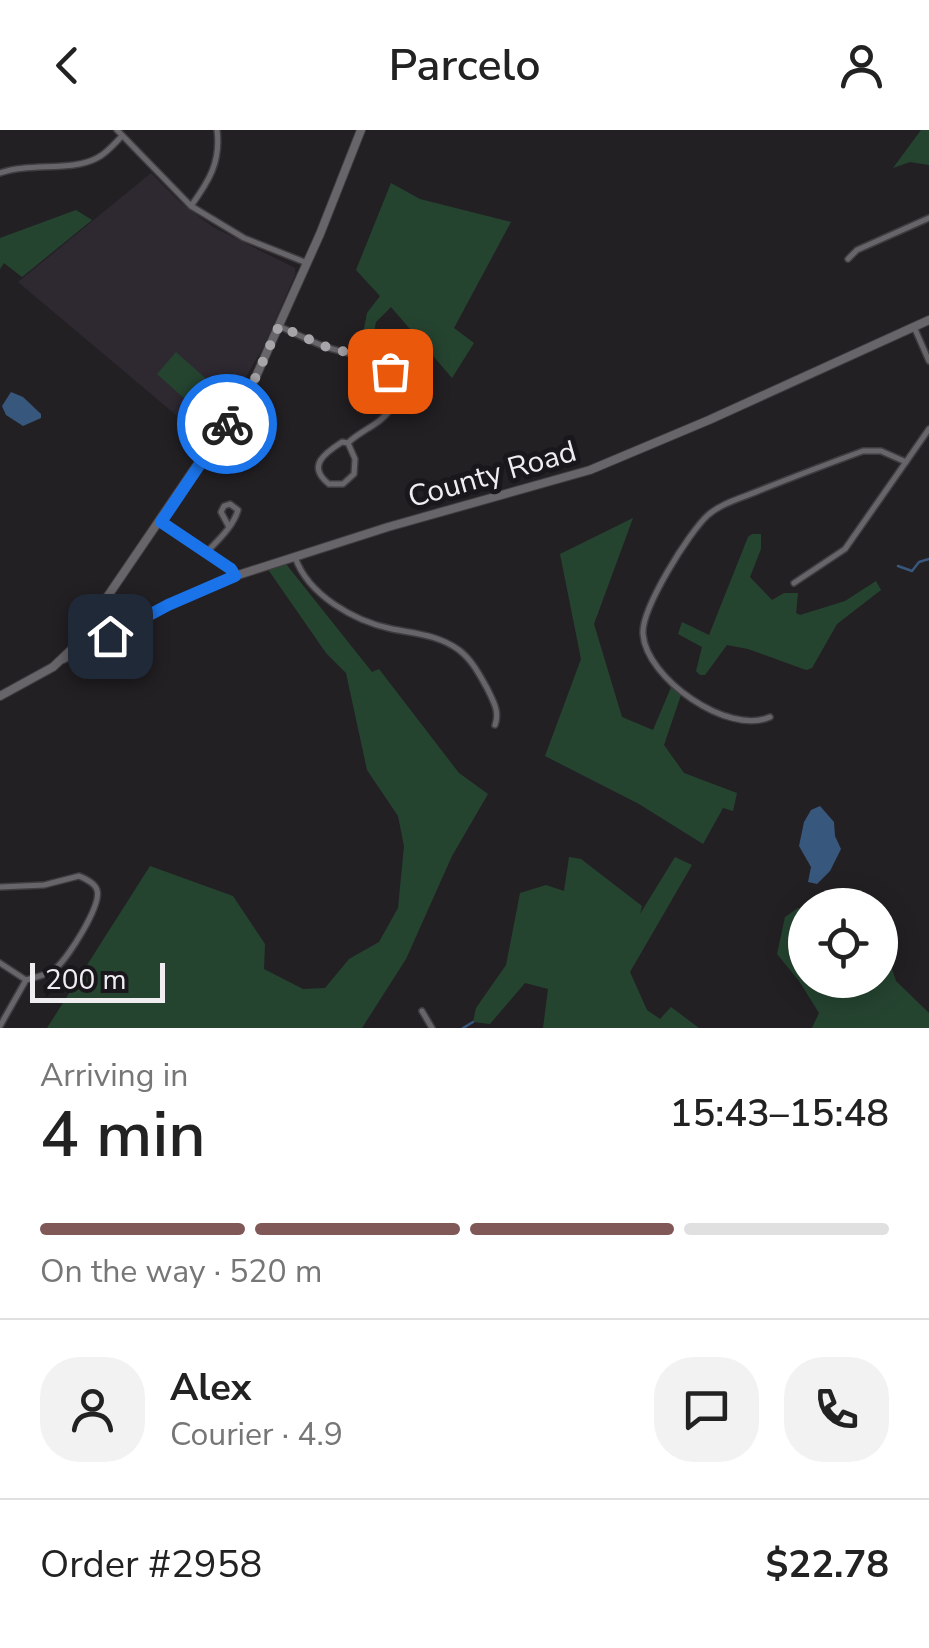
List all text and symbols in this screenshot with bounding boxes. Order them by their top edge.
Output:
text: Parcelo [388,35,541,96]
icon: back [40,38,95,93]
icon: person [834,38,889,93]
pin [348,329,433,414]
icon: bag [363,344,418,399]
courier [177,374,277,474]
icon: bike [200,397,255,452]
street label: County Road [403,431,581,518]
pin [68,594,153,679]
icon: home [83,609,138,664]
map controls [788,888,898,998]
button: locate [788,888,898,998]
scale bar [30,958,165,1003]
text: 200 m [45,961,127,999]
text: Arriving in [40,1054,188,1097]
text: 15:43–15:48 [670,1088,889,1139]
text: 4 min [40,1090,206,1179]
text: On the way · 520 m [40,1250,322,1293]
button: person [40,1357,145,1462]
button: chat [654,1357,759,1462]
button: phone [784,1357,889,1462]
text: Alex [170,1362,251,1413]
text: Courier · 4.9 [170,1413,343,1456]
text: Order #2958 [40,1539,262,1590]
text: $22.78 [766,1539,889,1590]

